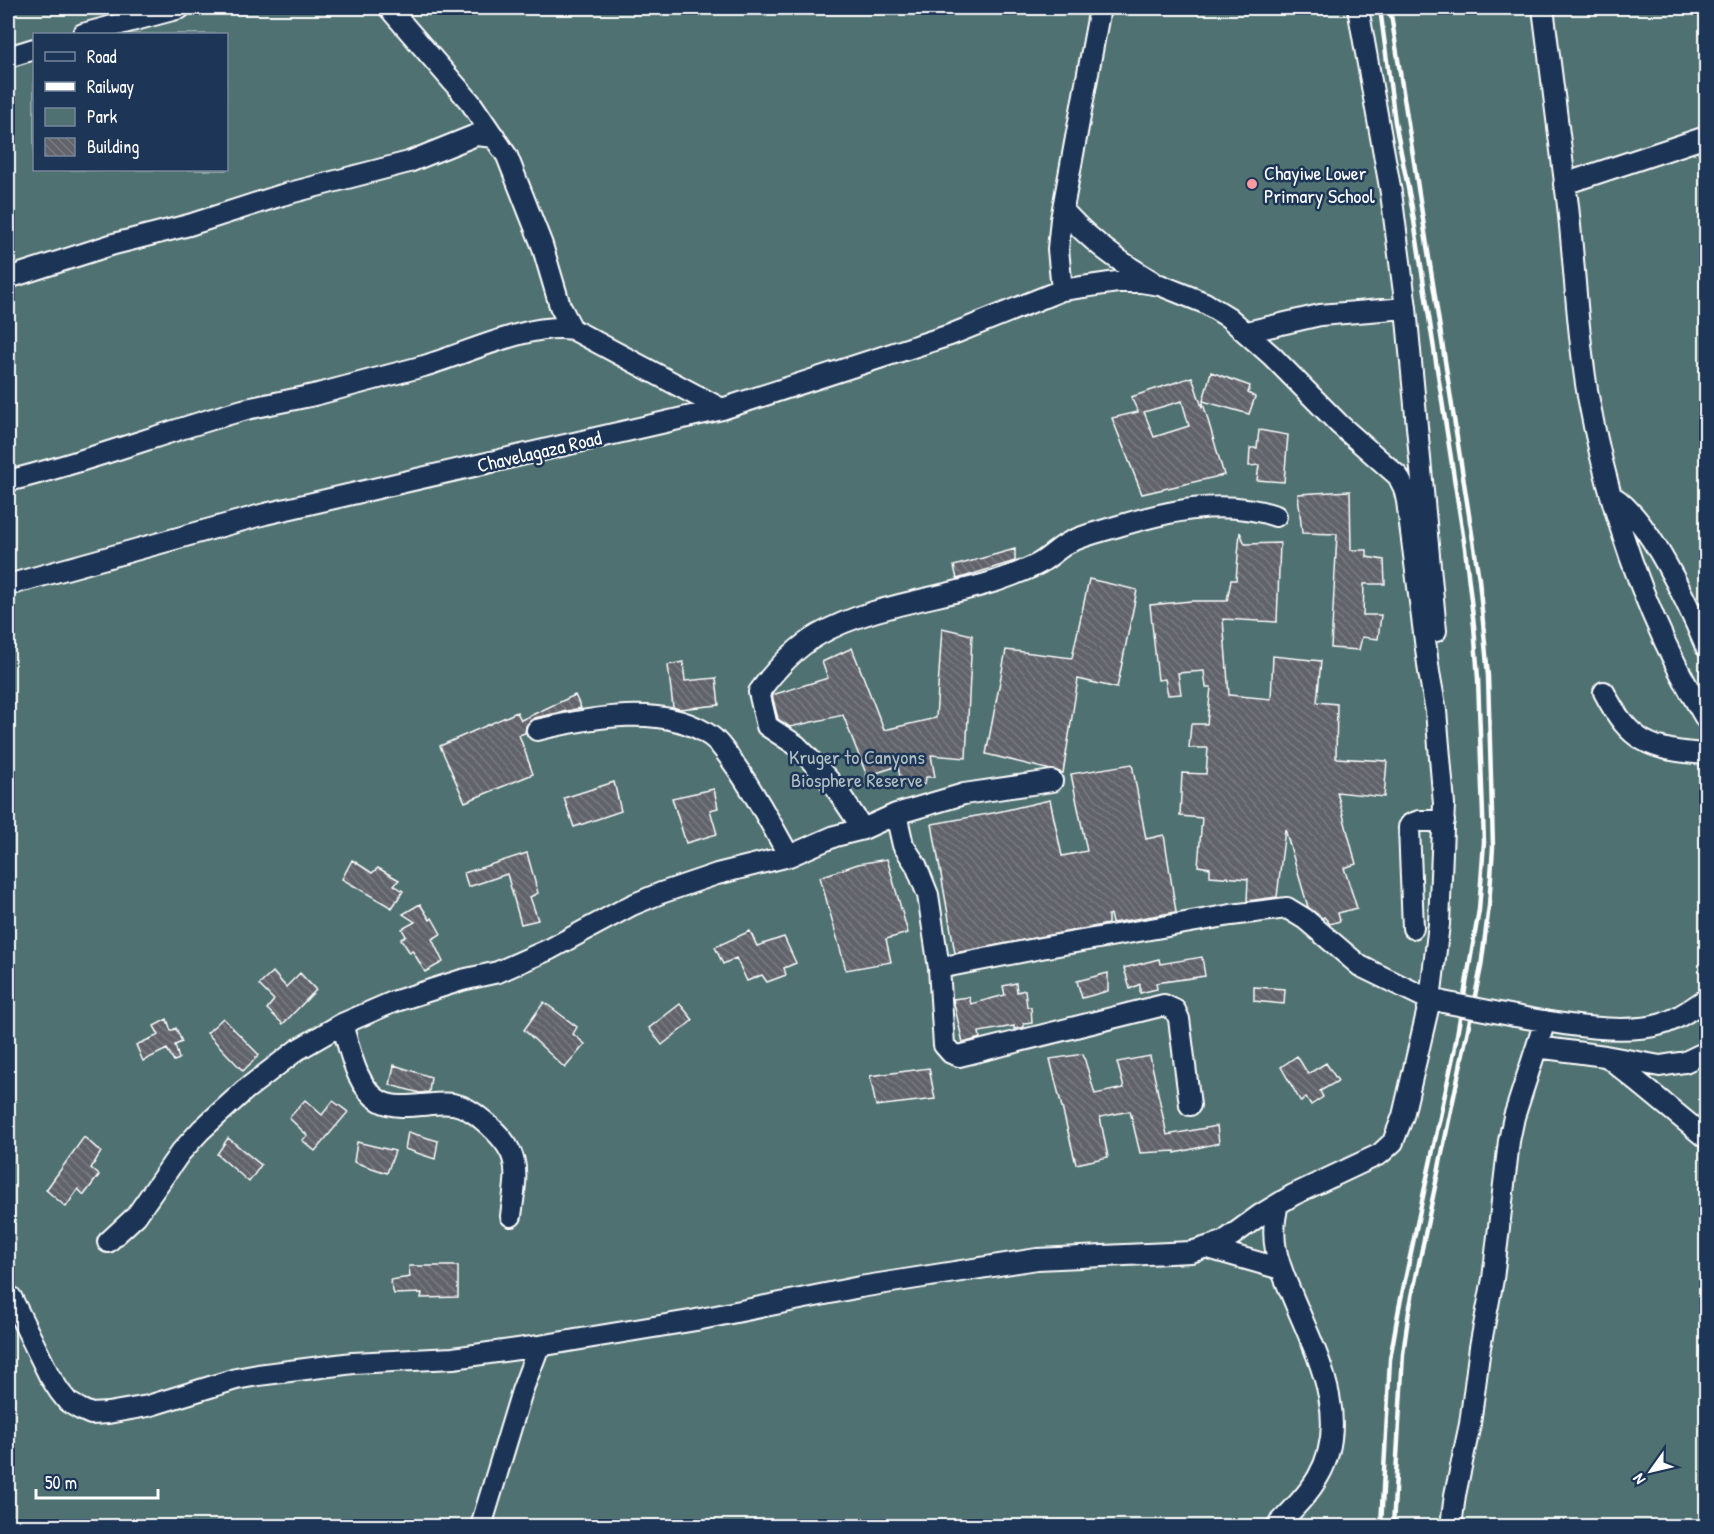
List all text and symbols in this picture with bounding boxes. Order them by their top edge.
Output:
legend [33,33,228,171]
text: Road [87,44,117,69]
text: Railway [87,74,134,99]
text: Park [87,104,118,129]
text: Building [87,134,139,159]
place label: Chayiwe Lower Primary School [1264,159,1375,209]
marker: Chayiwe Lower Primary School [1245,177,1259,191]
street label: Chavelagaza Road [474,424,604,478]
park label: Kruger to Canyons Biosphere Reserve [789,743,925,793]
north arrow [1621,1441,1681,1501]
scale bar [36,1462,158,1500]
text: N [1627,1469,1650,1489]
text: 50 m [45,1470,77,1495]

